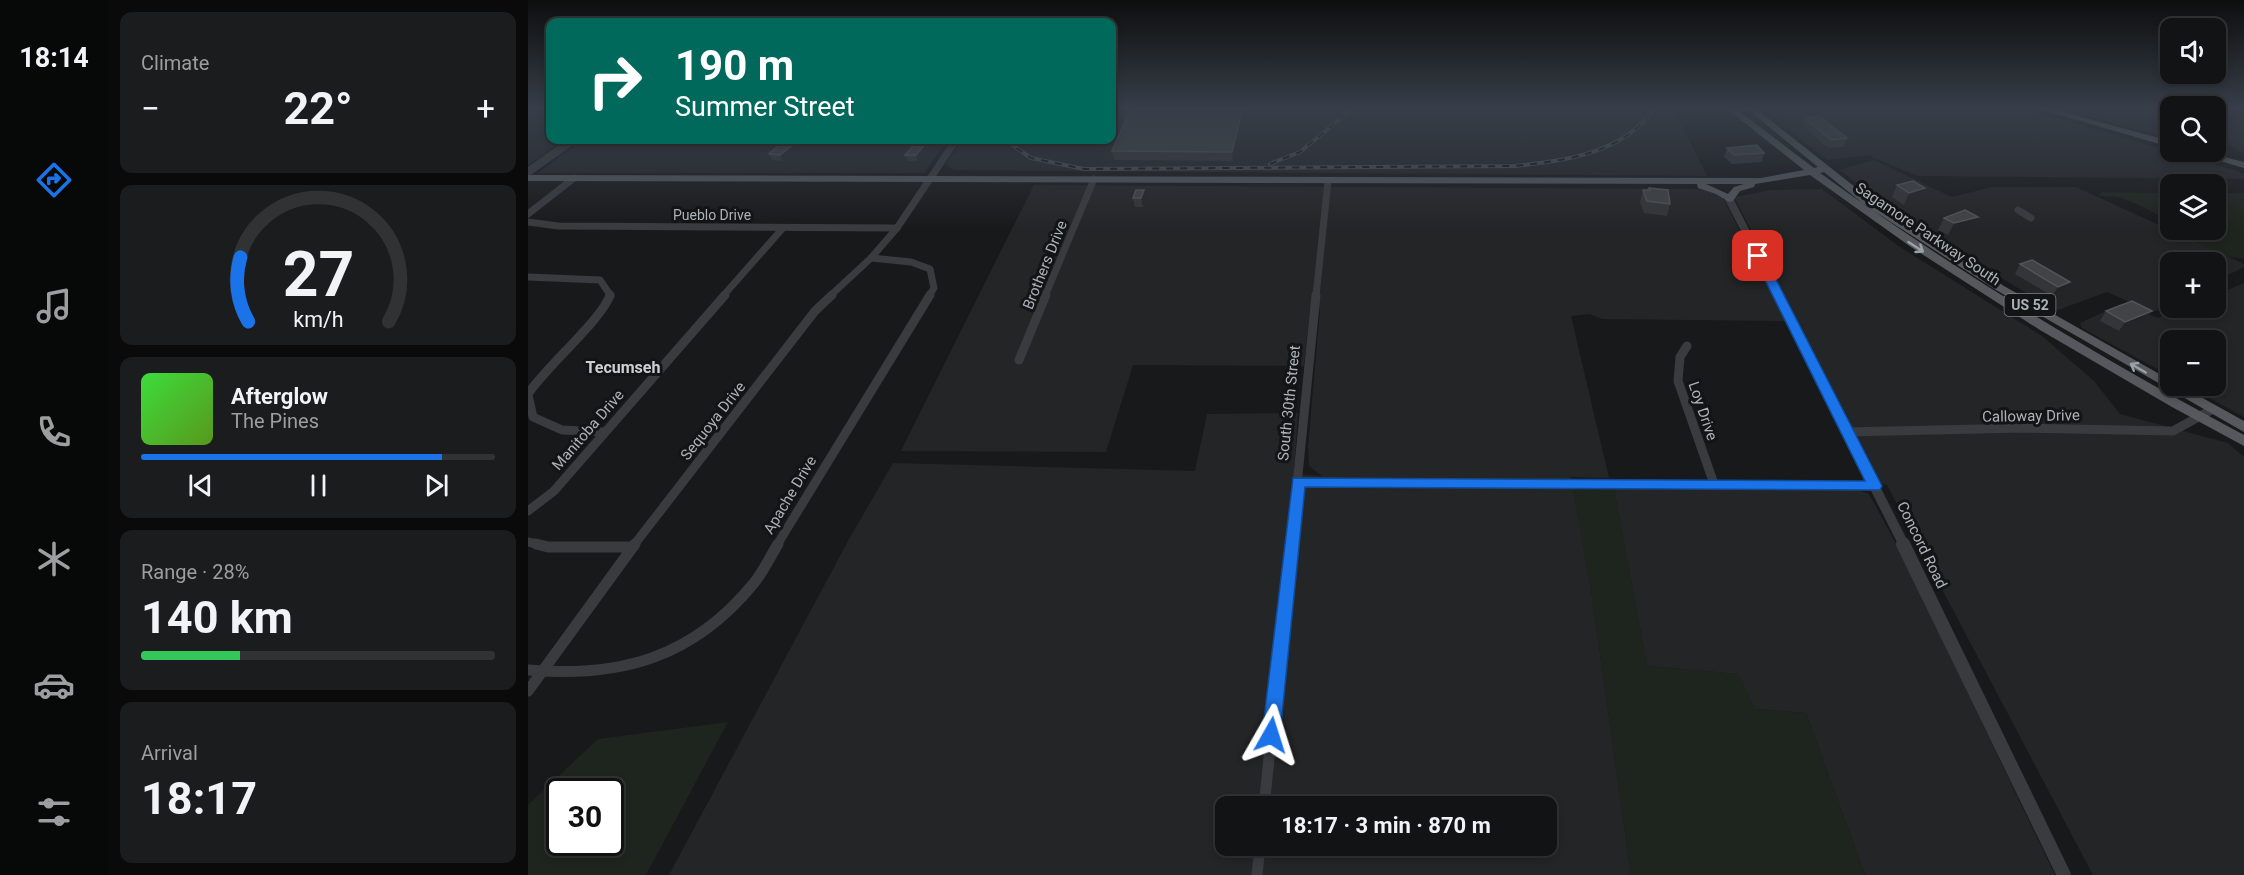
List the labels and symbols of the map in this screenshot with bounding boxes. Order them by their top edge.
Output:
street label: Sagamore Parkway South [1852,179,2004,289]
street label: Pueblo Drive [673,207,751,223]
street label: Brothers Drive [1019,218,1071,312]
pin [1732,230,1783,281]
one-way arrow [1908,241,1924,253]
road number: US 52 [2004,294,2056,316]
street label: South 30th Street [1274,344,1304,462]
district label: Tecumseh [586,358,660,377]
one-way arrow [2130,362,2147,374]
street label: Sequoya Drive [677,378,749,464]
street label: Loy Drive [1685,379,1721,443]
street label: Manitoba Drive [548,386,628,474]
street label: Calloway Drive [1982,406,2080,426]
street label: Apache Drive [760,453,820,537]
street label: Concord Road [1893,499,1951,591]
position arrow [1239,703,1303,767]
speed limit sign: 30 [546,778,624,856]

